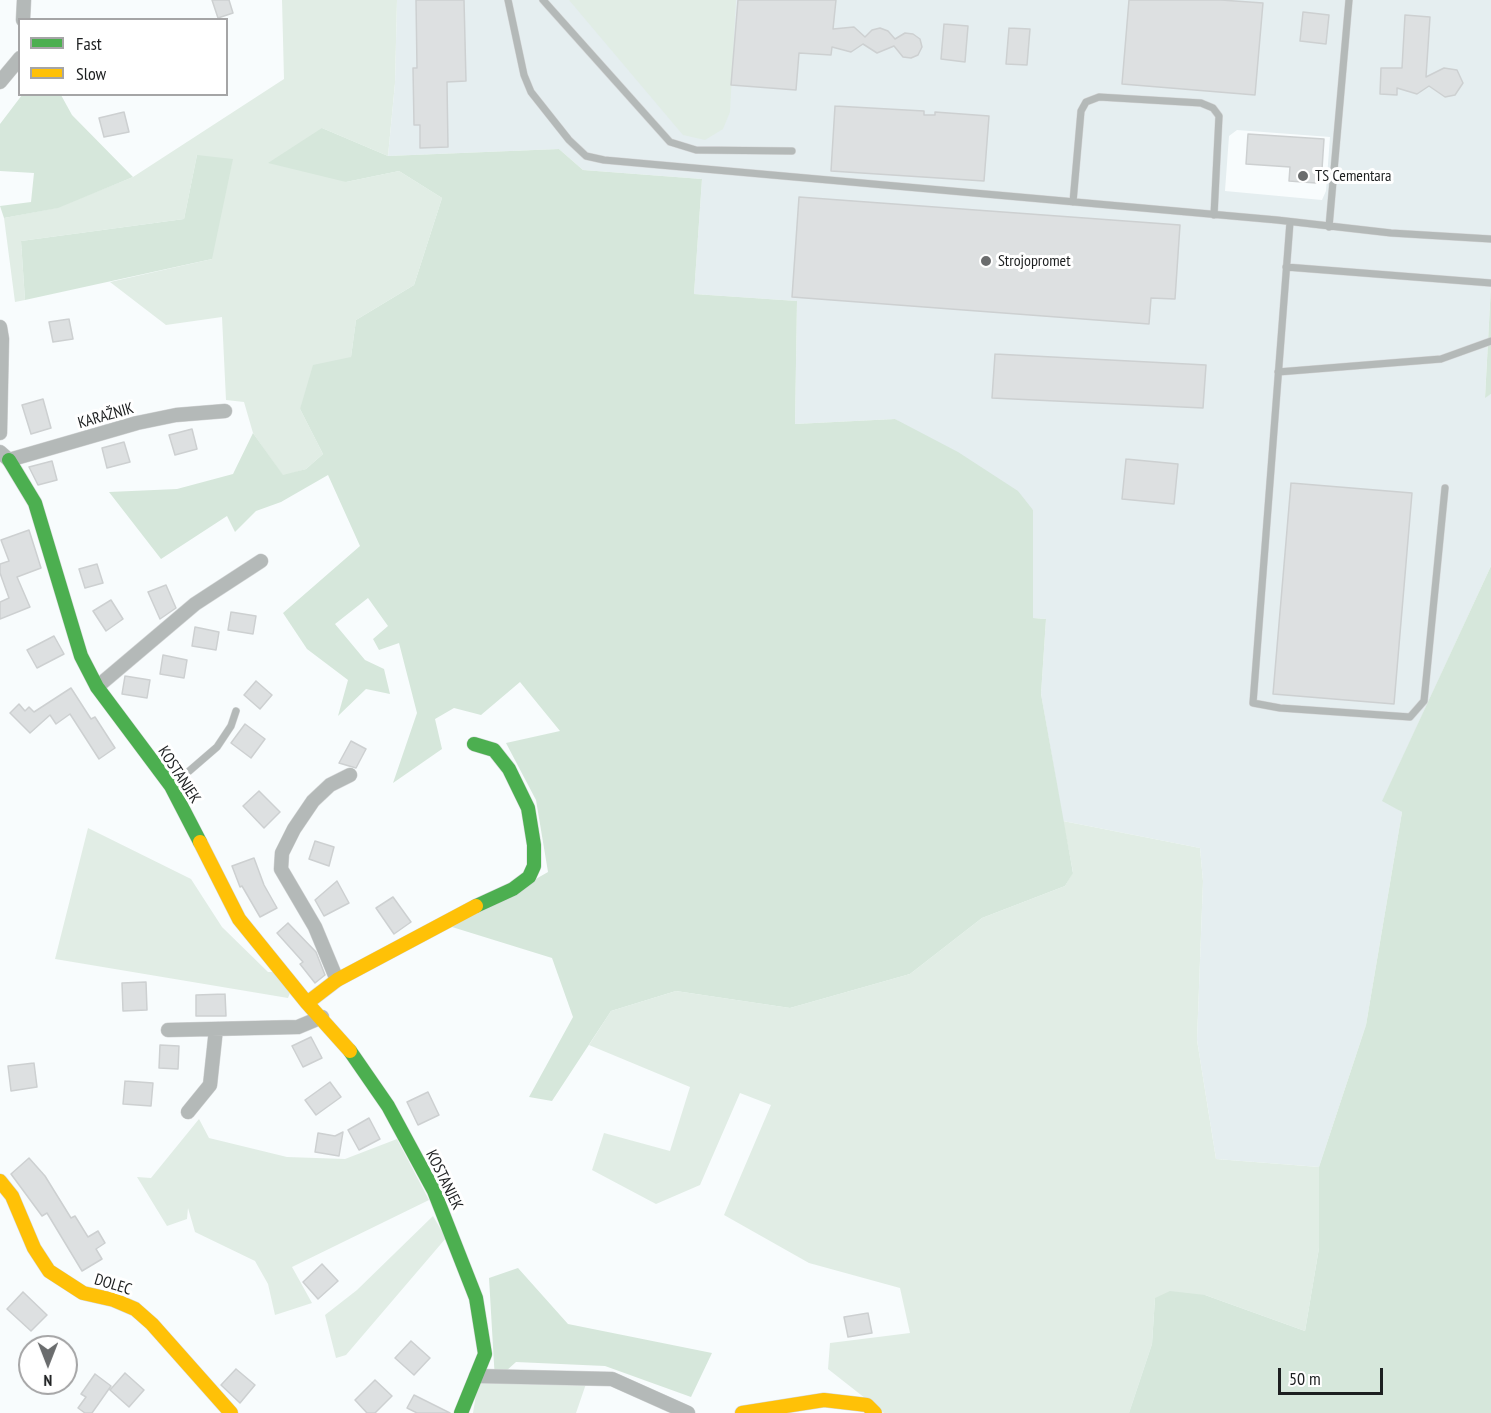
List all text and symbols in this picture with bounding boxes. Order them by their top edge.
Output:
legend [18,18,228,96]
text: Fast [76,32,102,55]
text: Slow [76,62,106,85]
place label: TS Cementara [1315,166,1392,186]
marker: TS Cementara [1296,169,1310,183]
place label: Strojopromet [998,251,1071,271]
marker: Strojopromet [979,254,993,268]
street label: KARAŽNIK [76,399,136,433]
street label: KOSTANJEK [153,743,205,807]
street label: KOSTANJEK [421,1147,467,1213]
street label: DOLEC [92,1270,134,1300]
north arrow [18,1335,78,1395]
scale bar [1281,1356,1386,1394]
text: 50 m [1289,1367,1321,1390]
text: N [44,1371,52,1391]

